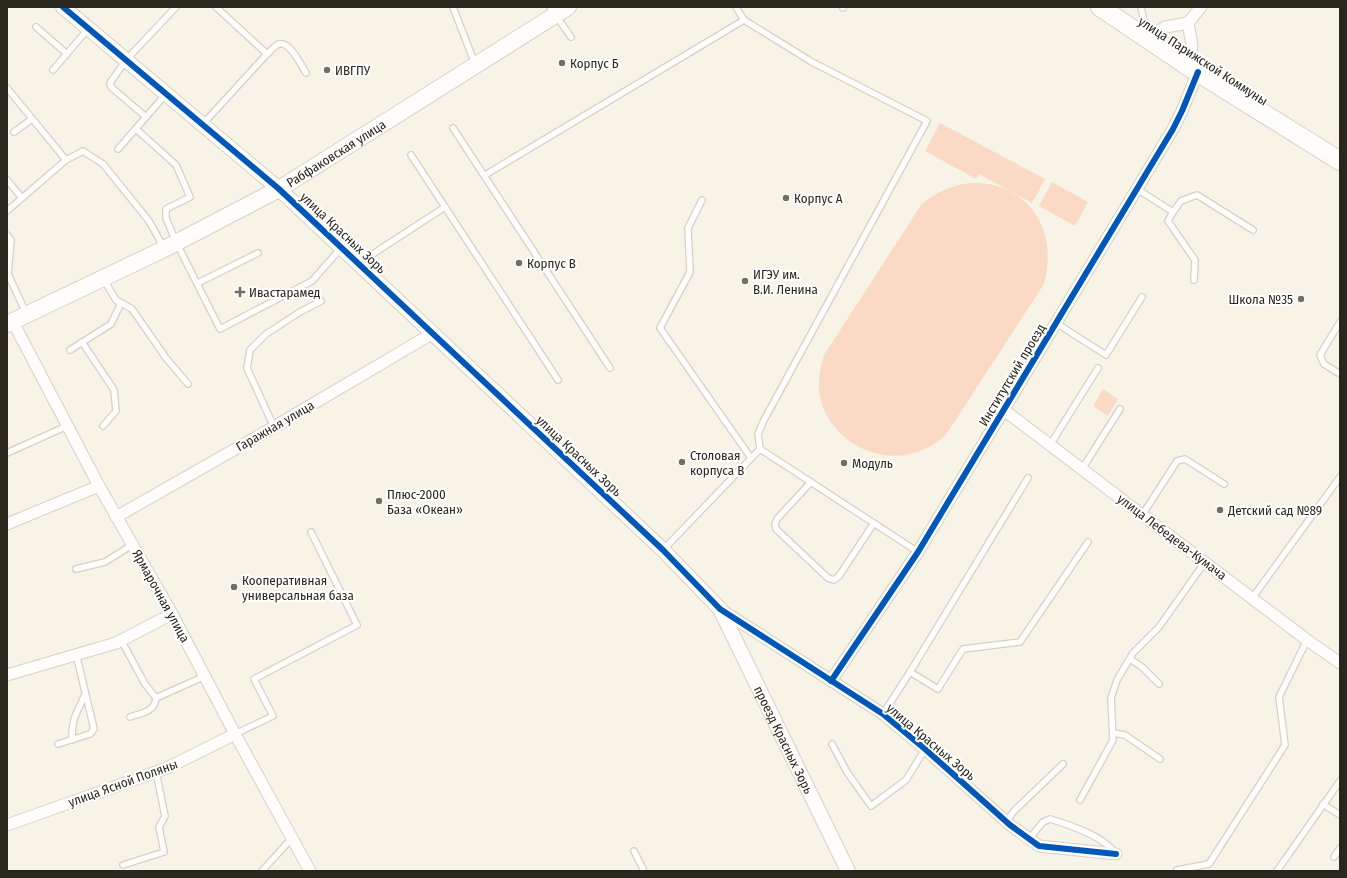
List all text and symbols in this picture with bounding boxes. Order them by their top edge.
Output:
street label: улица Парижской Коммуны [1136,14,1270,108]
place label: Корпус Б [570,56,619,71]
marker: Корпус Б [557,58,567,68]
place label: ИВГПУ [335,63,371,78]
marker: ИВГПУ [322,65,332,75]
street label: Рабфаковская улица [284,116,388,190]
street label: улица Красных Зорь [297,189,389,277]
place label: Корпус А [794,191,843,206]
marker: Корпус А [781,193,791,203]
place label: Корпус В [527,256,576,271]
marker: Корпус В [514,258,524,268]
place label: ИГЭУ им. В.И. Ленина [753,267,818,297]
marker: ИГЭУ им. В.И. Ленина [740,276,750,286]
place label: Ивастарамед [249,285,321,300]
marker: Ивастарамед [234,286,246,298]
place label: Школа №35 [1229,292,1293,307]
marker: Школа №35 [1296,294,1306,304]
street label: Институтский проезд [976,321,1049,429]
street label: Гаражная улица [233,398,317,454]
street label: улица Красных Зорь [533,412,625,500]
place label: Столовая корпуса В [690,448,744,478]
place label: Модуль [852,456,893,471]
marker: Столовая корпуса В [677,457,687,467]
marker: Модуль [839,458,849,468]
place label: Плюс-2000 База «Океан» [387,487,463,517]
street label: улица Лебедева-Кумача [1114,491,1230,583]
marker: Плюс-2000 База «Океан» [374,496,384,506]
place label: Детский сад №89 [1227,503,1322,518]
marker: Детский сад №89 [1215,505,1225,515]
street label: Ярмарочная улица [129,547,193,645]
place label: Кооперативная универсальная база [242,573,354,603]
marker: Кооперативная универсальная база [229,582,239,592]
street label: проезд Красных Зорь [751,683,817,796]
street label: улица Красных Зорь [883,700,979,784]
street label: улица Ясной Поляны [66,756,180,810]

